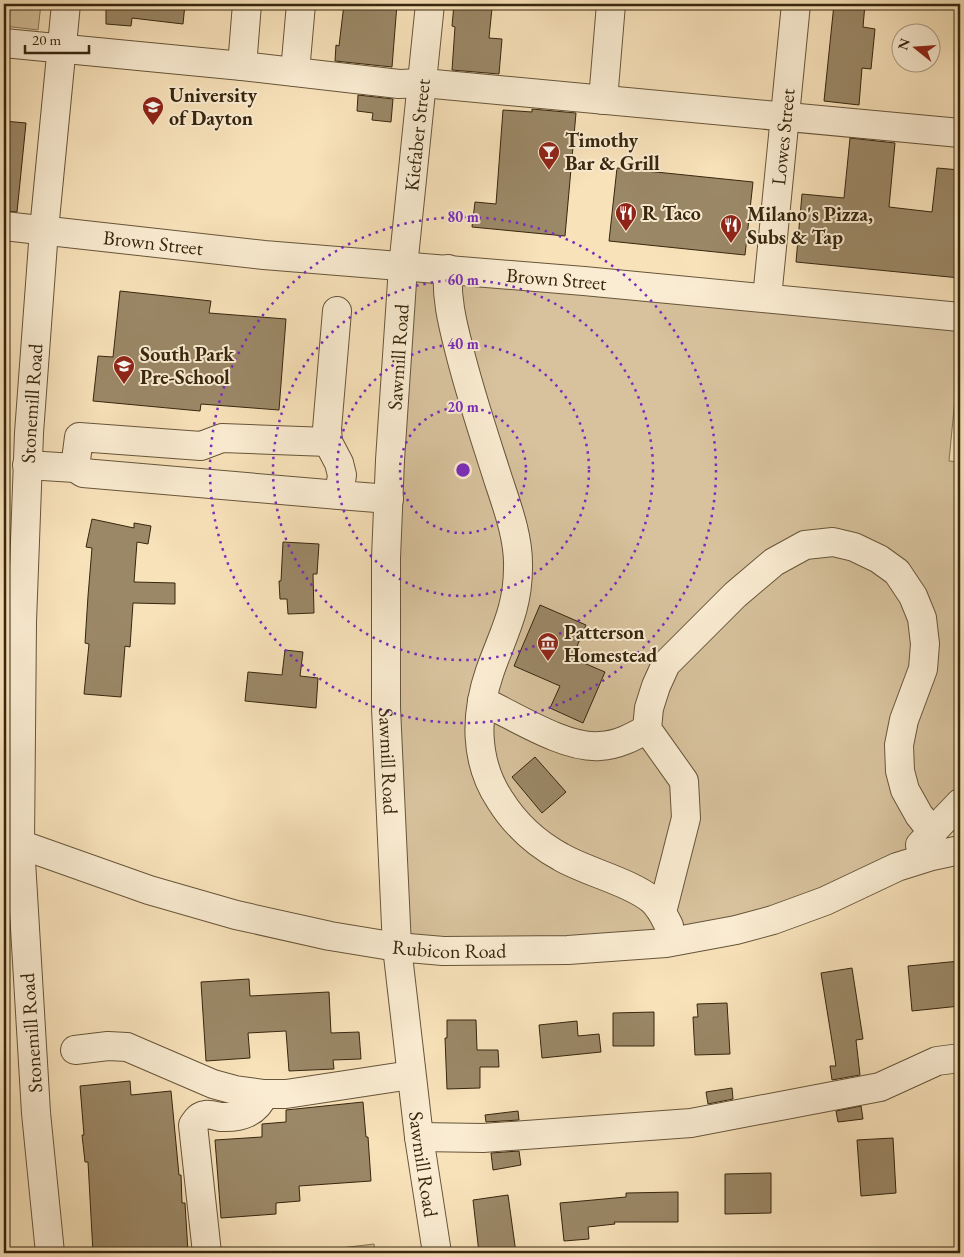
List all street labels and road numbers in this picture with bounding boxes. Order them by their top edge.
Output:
street label: Kiefaber Street [398,77,436,192]
street label: Lowes Street [765,87,801,186]
street label: Brown Street [102,224,205,261]
street label: Brown Street [505,262,608,296]
street label: Sawmill Road [381,302,415,411]
street label: Stonemill Road [15,342,49,464]
street label: Sawmill Road [373,707,404,816]
street label: Rubicon Road [391,934,507,964]
street label: Stonemill Road [14,971,48,1094]
street label: Sawmill Road [403,1110,444,1220]

